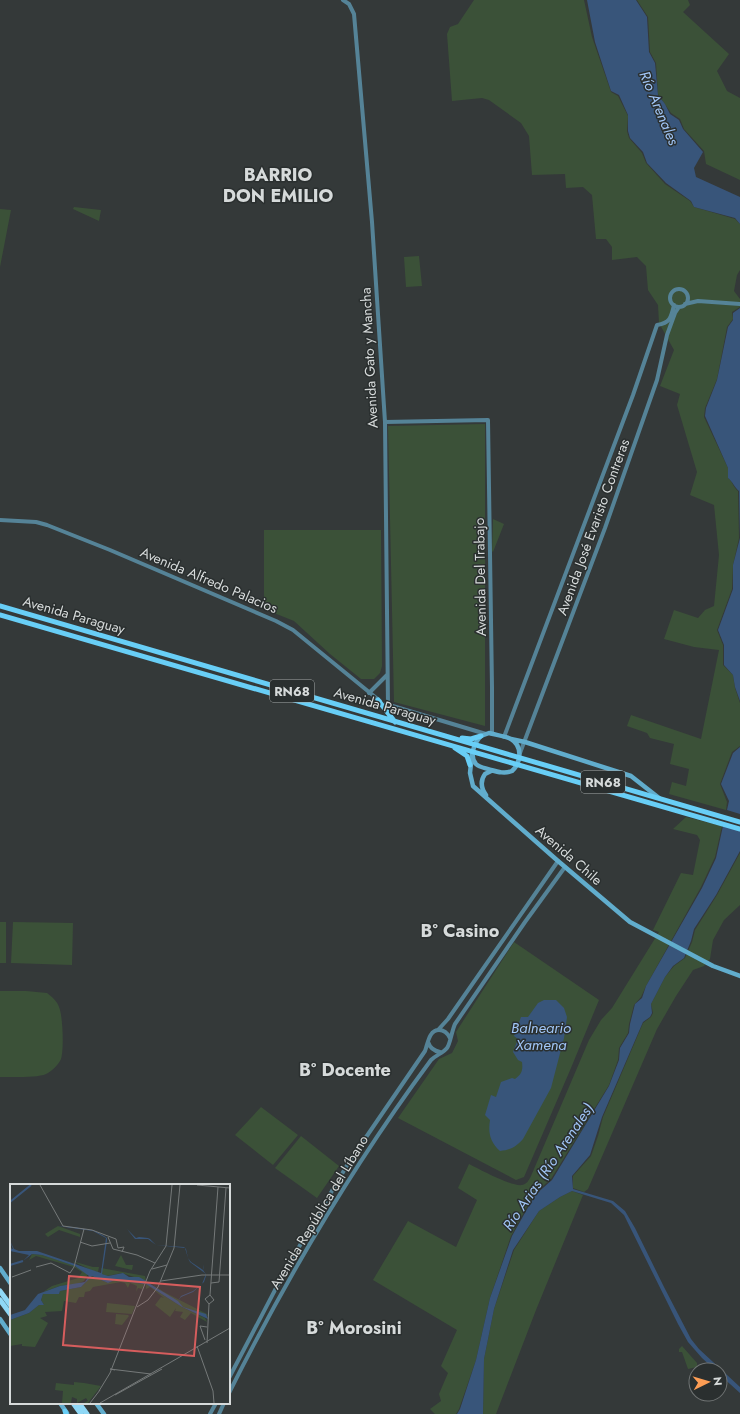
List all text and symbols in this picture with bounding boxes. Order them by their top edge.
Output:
water label: Río Arenales [633,67,685,149]
district label: BARRIO DON EMILIO [223,162,333,209]
street label: Avenida Gato y Mancha [355,287,383,429]
street label: Avenida José Evaristo Contreras [552,436,634,618]
street label: Avenida Del Trabajo [469,517,491,636]
street label: Avenida Alfredo Palacios [137,542,281,618]
street label: Avenida Paraguay [21,591,128,639]
road number: RN68 [270,680,314,702]
street label: Avenida Paraguay [332,682,439,730]
road number: RN68 [581,771,625,793]
street label: Avenida Chile [531,820,607,890]
district label: Bº Casino [421,918,500,944]
water label: Balneario Xamena [511,1017,571,1056]
district label: Bº Docente [299,1057,391,1083]
water label: Río Arias (Río Arenales) [497,1099,599,1235]
street label: Avenida República del Líbano [265,1131,373,1293]
inset map [10,1184,230,1404]
district label: Bº Morosini [306,1315,402,1341]
north arrow [688,1362,728,1402]
text: N [710,1376,726,1386]

